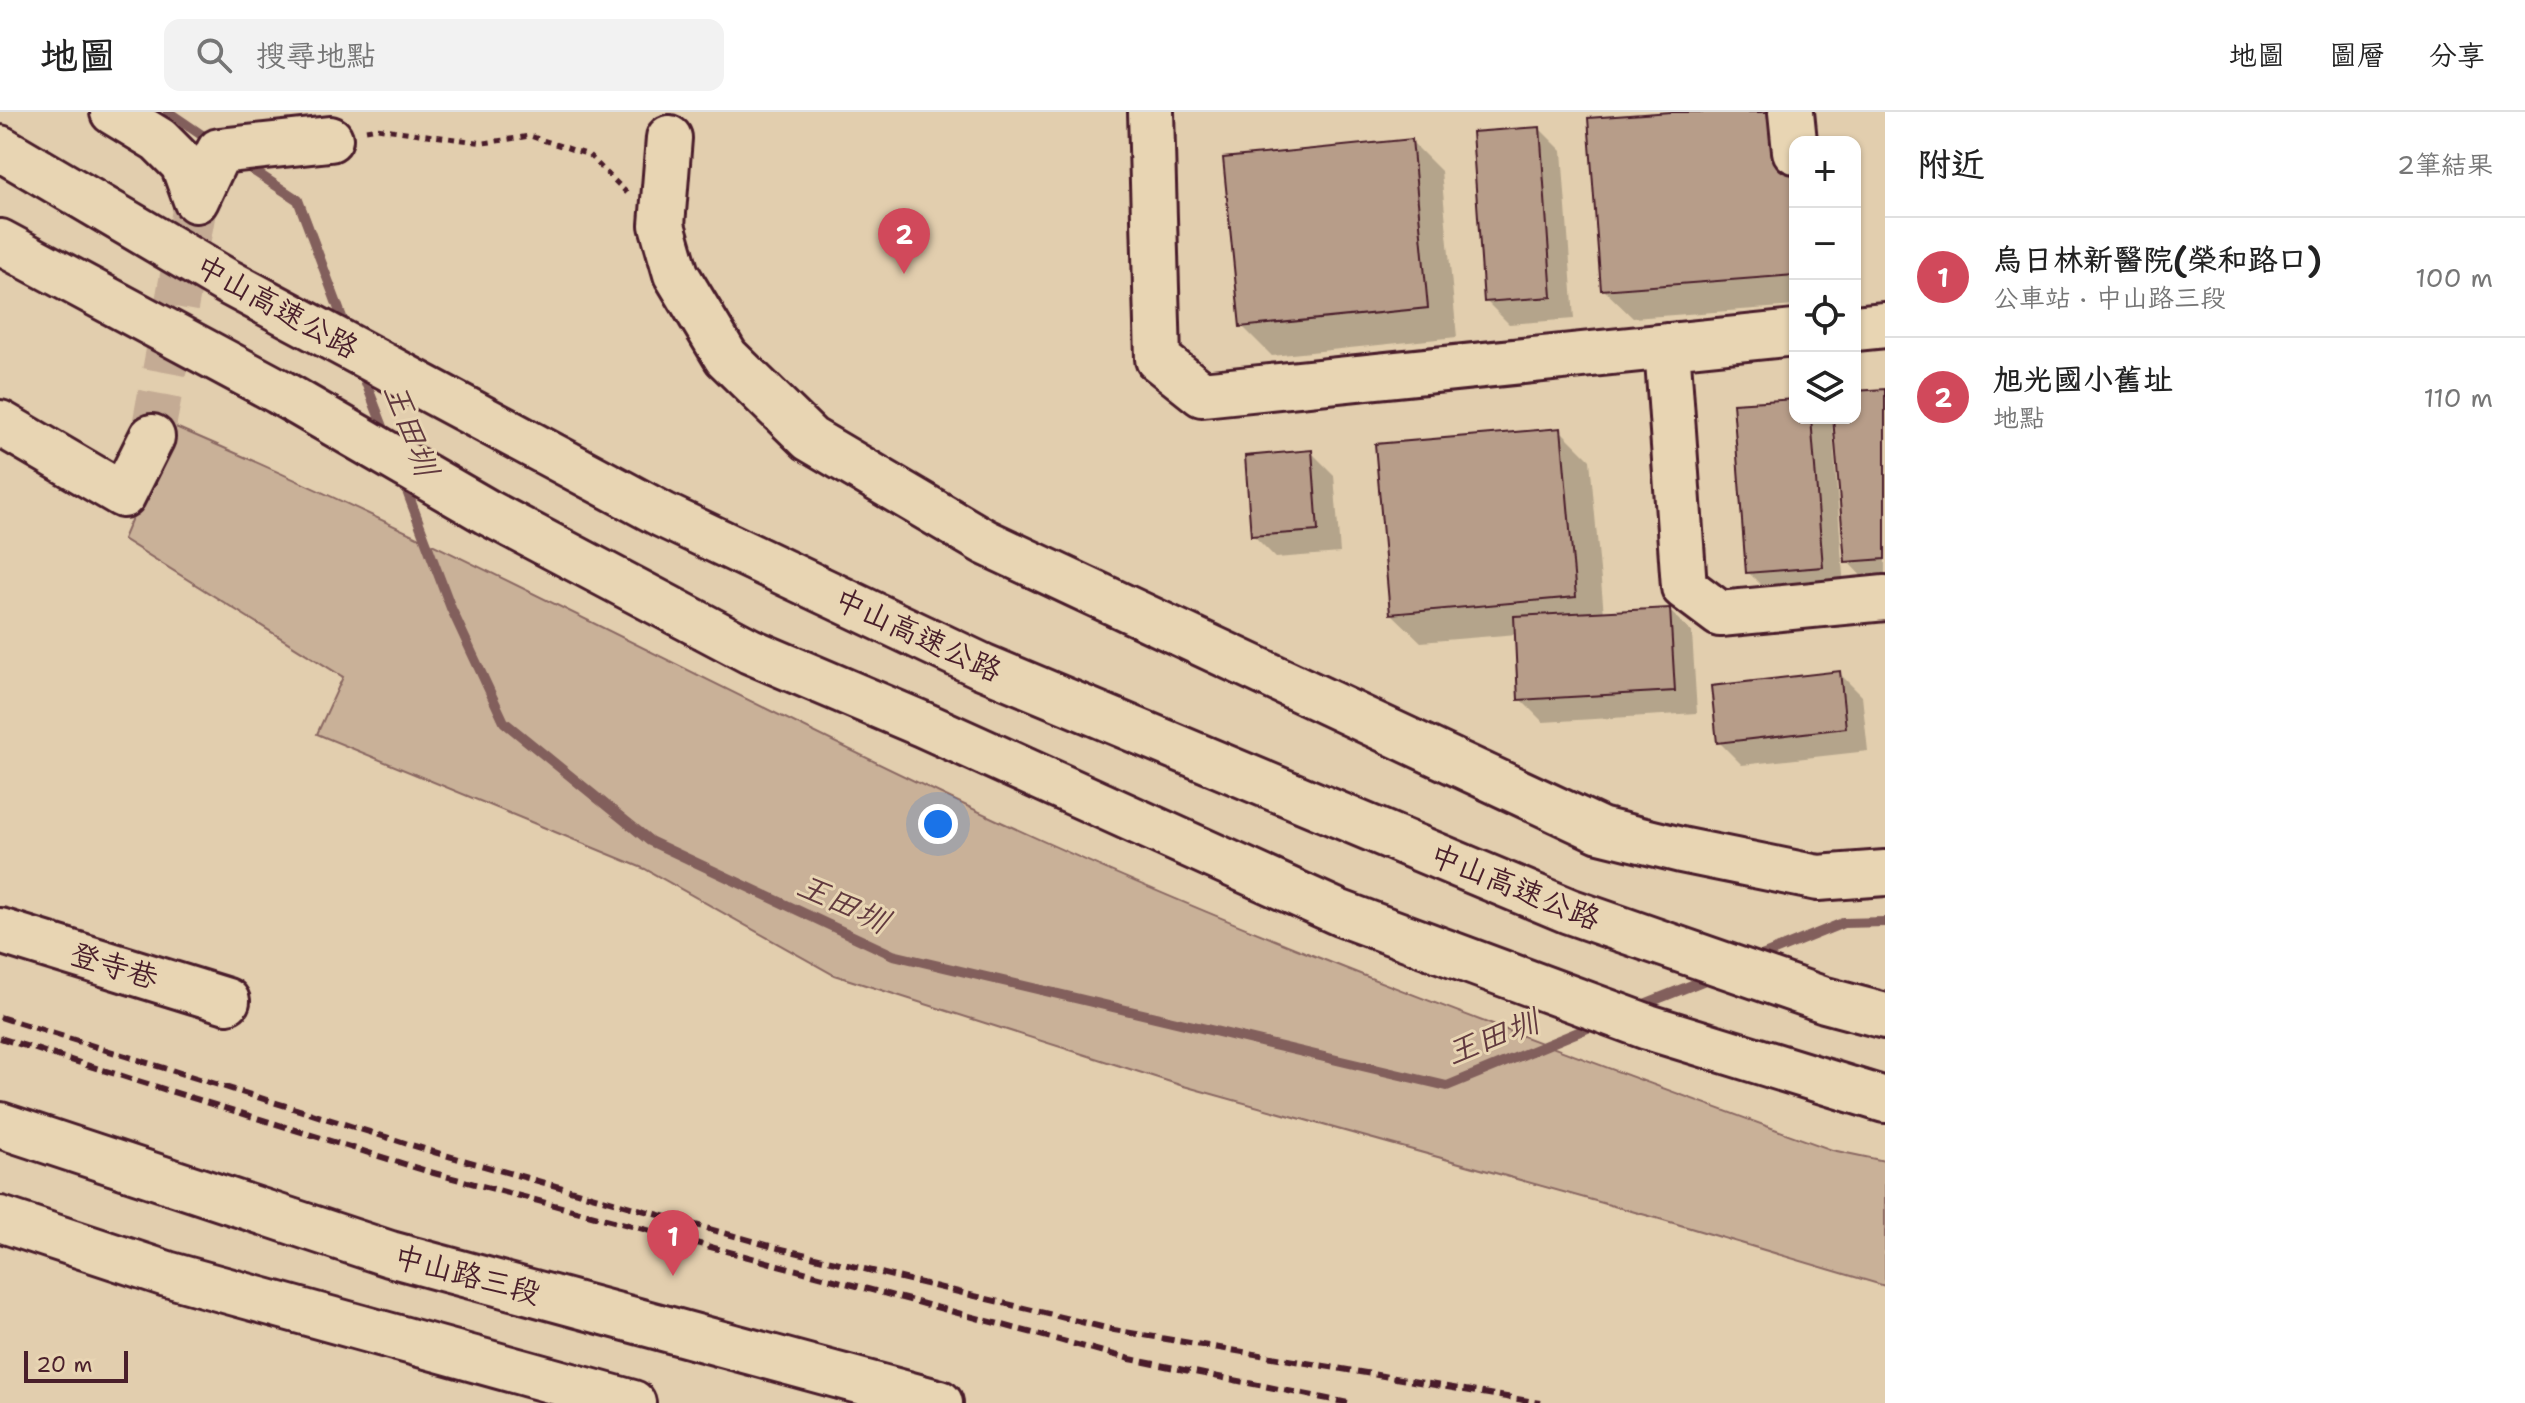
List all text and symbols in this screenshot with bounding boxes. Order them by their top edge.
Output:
search box [164,19,724,91]
text: 地圖 [40,30,116,81]
icon: search [192,33,236,77]
text: 搜尋地點 [256,35,376,76]
text: 地圖 [2229,36,2285,74]
text: 圖層 [2329,36,2385,74]
text: 分享 [2429,36,2485,74]
map controls [1789,136,1861,424]
button: + [1789,136,1861,208]
text: 附近 [1917,141,1985,187]
text: 2筆結果 [2397,147,2493,182]
pin: 2 [878,208,930,274]
button: − [1789,208,1861,280]
text: 烏日林新醫院(榮和路口) [1993,239,2322,280]
street label: 中山高速公路 [189,245,366,368]
text: 1 [1937,260,1949,295]
text: 100 m [2415,260,2493,295]
button: locate [1789,280,1861,352]
text: 公車站 · 中山路三段 [1993,280,2226,315]
button: layers [1789,352,1861,424]
text: 旭光國小舊址 [1993,359,2173,400]
water label: 王田圳 [374,376,450,484]
text: 2 [1934,380,1952,415]
text: 110 m [2423,380,2493,415]
text: 地點 [1993,400,2045,435]
street label: 中山高速公路 [828,578,1008,691]
your location [918,804,958,844]
street label: 中山高速公路 [1424,834,1606,939]
water label: 王田圳 [791,863,899,944]
street label: 登寺巷 [65,933,163,998]
water label: 王田圳 [1439,998,1547,1074]
pin: 1 [647,1210,699,1276]
street label: 中山路三段 [389,1235,545,1314]
scale bar [24,1347,128,1383]
text: 20 m [36,1350,93,1379]

